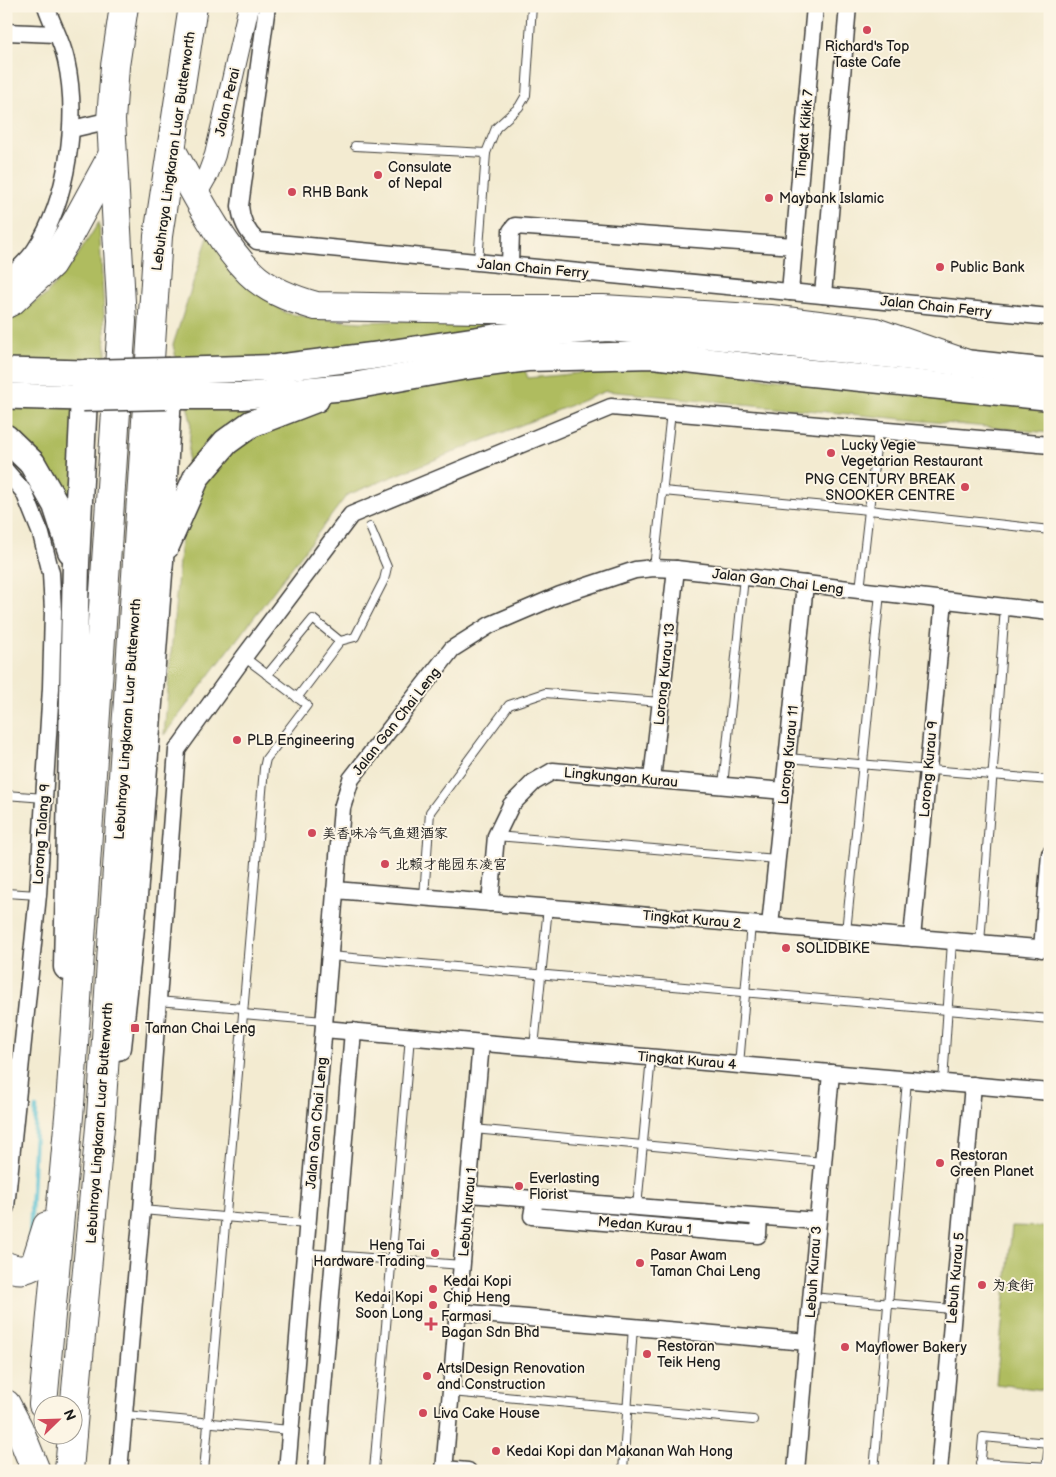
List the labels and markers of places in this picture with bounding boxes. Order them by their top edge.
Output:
marker: Richard's Top Taste Cafe [861,24,873,36]
place label: Richard's Top Taste Cafe [825,38,909,71]
place label: Consulate of Nepal [388,159,452,192]
marker: Consulate of Nepal [372,169,384,181]
place label: RHB Bank [302,184,368,201]
marker: RHB Bank [286,186,298,198]
place label: Maybank Islamic [779,190,884,207]
marker: Maybank Islamic [763,192,775,204]
place label: Public Bank [950,259,1025,276]
marker: Public Bank [934,261,946,273]
place label: Lucky Vegie Vegetarian Restaurant [841,437,983,470]
marker: Lucky Vegie Vegetarian Restaurant [825,447,837,459]
place label: PNG CENTURY BREAK SNOOKER CENTRE [805,471,956,504]
marker: PNG CENTURY BREAK SNOOKER CENTRE [959,481,971,493]
place label: PLB Engineering [247,732,355,749]
marker: PLB Engineering [231,734,243,746]
place label: 美香味冷气鱼翅酒家 [322,825,448,842]
marker: 美香味冷气鱼翅酒家 [306,827,318,839]
place label: 北赖才能园东凌宫 [395,856,507,873]
marker: 北赖才能园东凌宫 [379,858,391,870]
place label: SOLIDBIKE [796,940,870,957]
marker: SOLIDBIKE [780,942,792,954]
place label: Taman Chai Leng [145,1020,256,1037]
marker: Taman Chai Leng [129,1022,141,1034]
place label: Restoran Green Planet [950,1147,1035,1180]
marker: Restoran Green Planet [934,1157,946,1169]
place label: Everlasting Florist [529,1170,600,1203]
marker: Everlasting Florist [513,1180,525,1192]
place label: Heng Tai Hardware Trading [313,1237,425,1270]
marker: Heng Tai Hardware Trading [429,1247,441,1259]
place label: Pasar Awam Taman Chai Leng [650,1247,761,1280]
marker: Pasar Awam Taman Chai Leng [634,1257,646,1269]
place label: Kedai Kopi Chip Heng [443,1273,511,1306]
place label: 为食街 [992,1277,1034,1294]
marker: 为食街 [976,1279,988,1291]
marker: Kedai Kopi Chip Heng [427,1283,439,1295]
place label: Kedai Kopi Soon Long [355,1289,423,1322]
marker: Kedai Kopi Soon Long [427,1299,439,1311]
place label: Farmasi Bagan Sdn Bhd [441,1308,539,1341]
marker: Farmasi Bagan Sdn Bhd [425,1318,437,1330]
place label: Restoran Teik Heng [657,1338,721,1371]
place label: Mayflower Bakery [855,1339,967,1356]
marker: Mayflower Bakery [839,1341,851,1353]
marker: Restoran Teik Heng [641,1348,653,1360]
place label: Arts|Design Renovation and Construction [437,1360,585,1393]
marker: Arts|Design Renovation and Construction [421,1370,433,1382]
place label: Liva Cake House [433,1405,540,1422]
marker: Liva Cake House [417,1407,429,1419]
place label: Kedai Kopi dan Makanan Wah Hong [506,1443,733,1460]
marker: Kedai Kopi dan Makanan Wah Hong [490,1445,502,1457]

